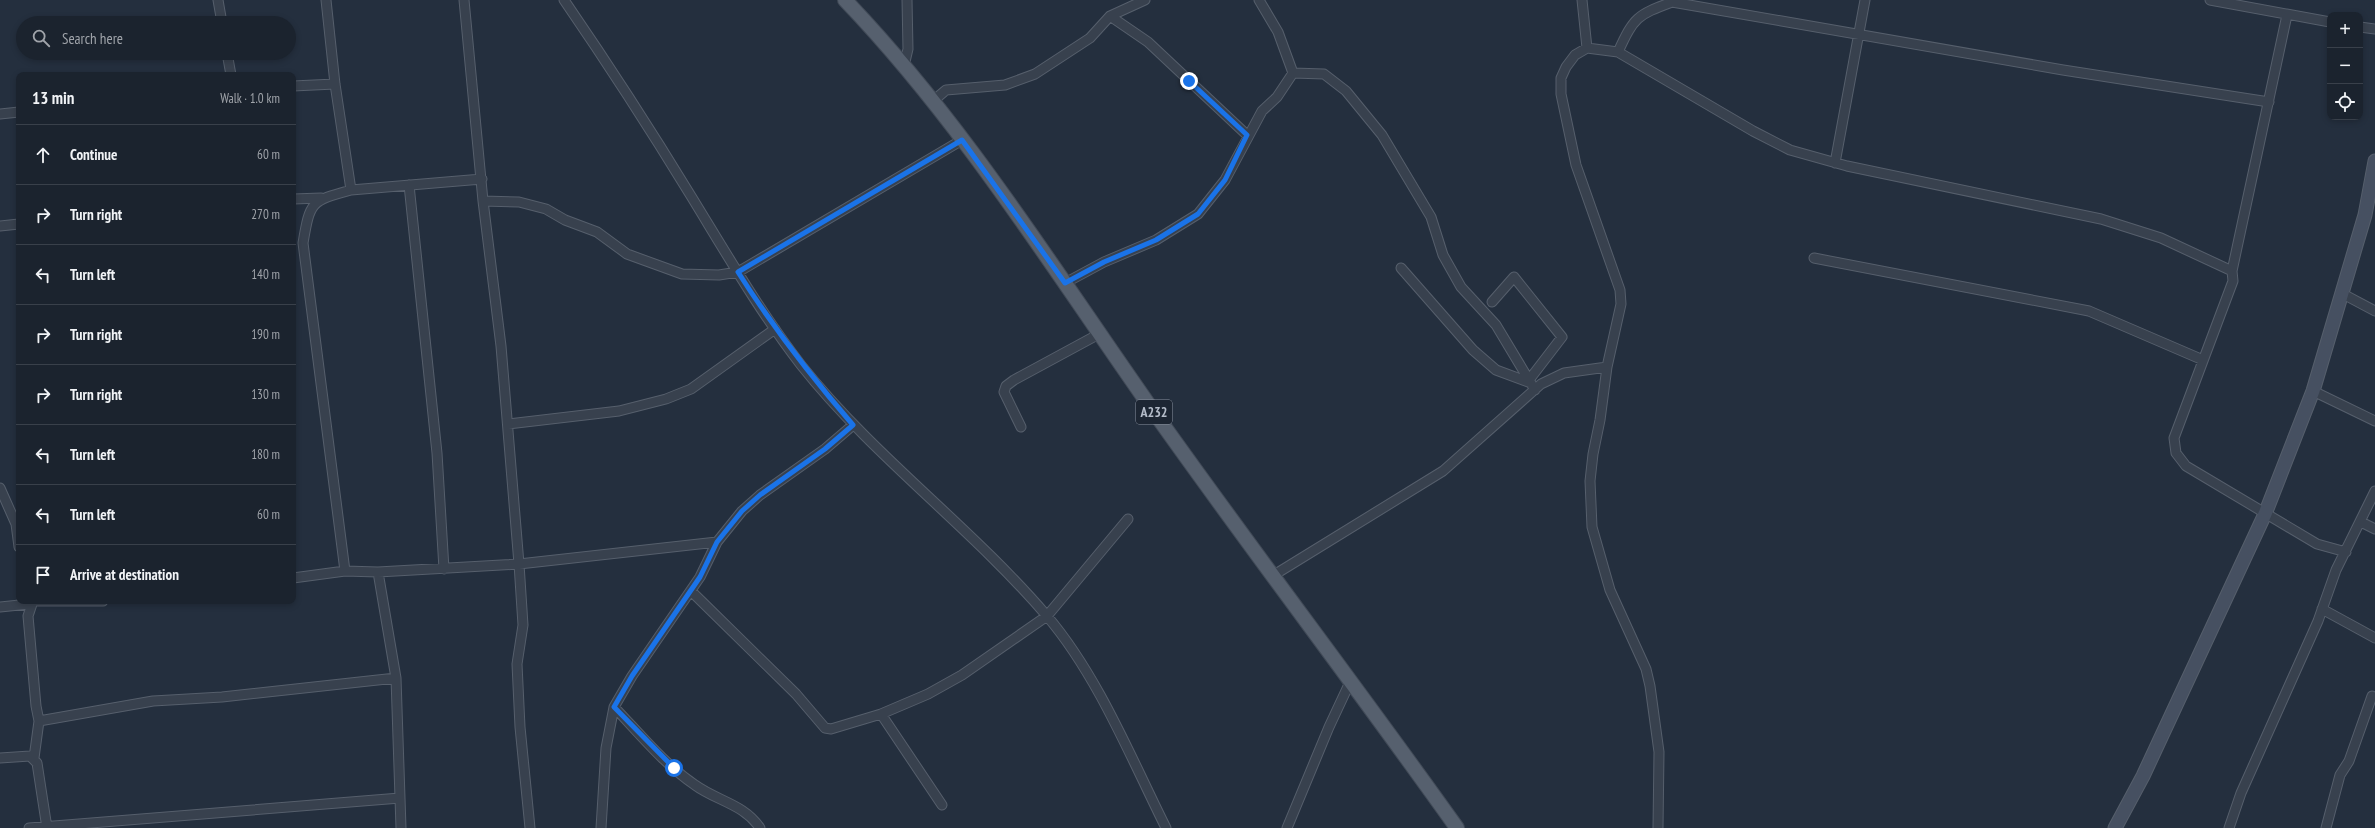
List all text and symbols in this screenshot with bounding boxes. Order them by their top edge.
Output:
map controls [2327,12,2363,120]
button: + [2327,12,2363,48]
search box [16,16,296,60]
icon: search [30,27,52,49]
text: Search here [62,29,123,48]
button: − [2327,48,2363,84]
route end [1180,72,1198,90]
button: locate [2327,84,2363,120]
text: 13 min [32,87,74,109]
text: Walk · 1.0 km [220,90,280,107]
icon: ahead [32,144,54,166]
text: Continue [70,145,117,164]
text: 60 m [257,146,280,163]
icon: right [32,204,54,226]
text: Turn right [70,205,122,224]
text: 270 m [251,206,280,223]
icon: left [32,264,54,286]
text: Turn left [70,265,115,284]
text: 140 m [251,266,280,283]
icon: right [32,324,54,346]
text: Turn right [70,325,122,344]
text: 190 m [251,326,280,343]
icon: right [32,384,54,406]
text: Turn right [70,385,122,404]
text: 130 m [251,386,280,403]
road number: A232 [1136,400,1172,424]
icon: left [32,444,54,466]
text: Turn left [70,445,115,464]
text: 180 m [251,446,280,463]
icon: left [32,504,54,526]
text: Turn left [70,505,115,524]
text: 60 m [257,506,280,523]
icon: arrive [32,564,54,586]
text: Arrive at destination [70,565,179,584]
route start [665,759,683,777]

